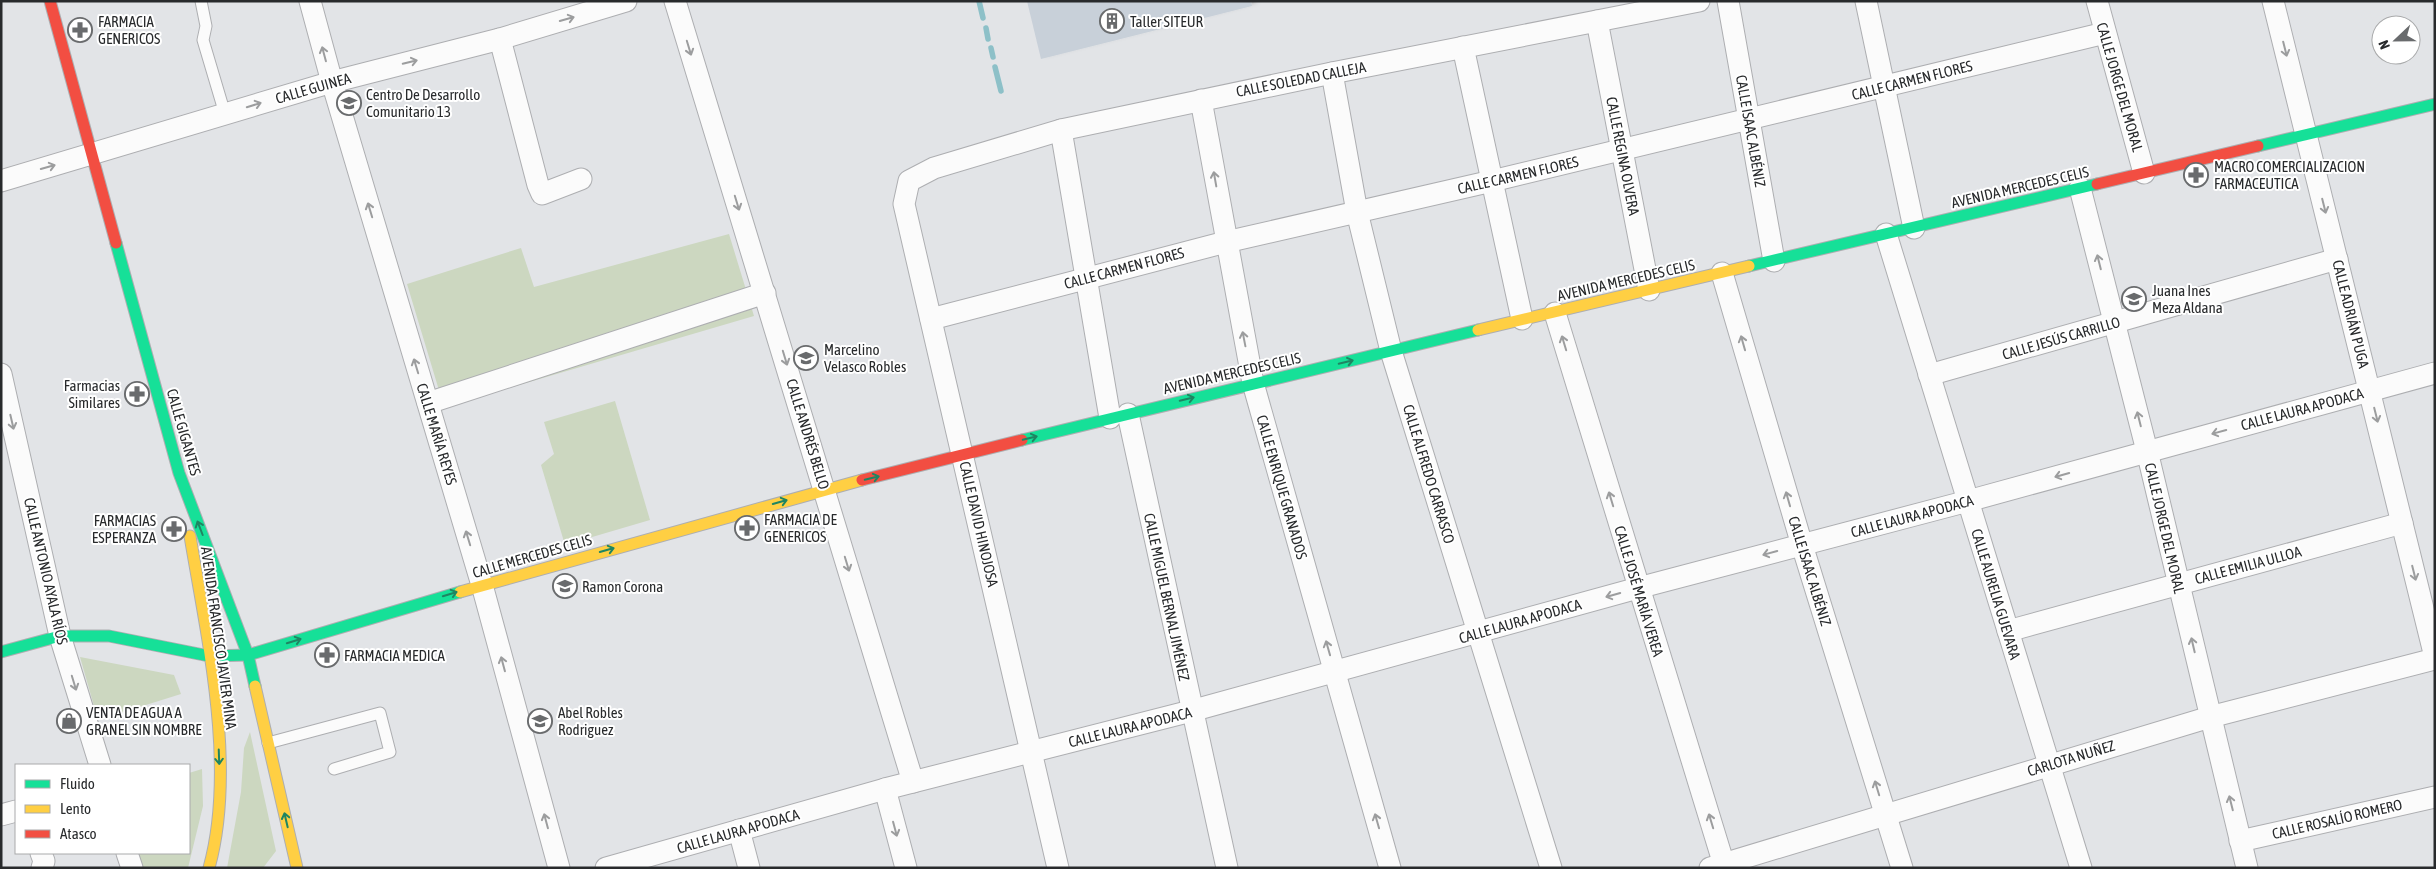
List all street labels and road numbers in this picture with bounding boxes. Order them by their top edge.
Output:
street label: CALLE JORGE DEL MORAL [2093,20,2147,154]
street label: CALLE CARMEN FLORES [1850,57,1974,103]
street label: CALLE SOLEDAD CALLEJA [1235,58,1368,100]
street label: CALLE GUINEA [273,69,353,107]
street label: CALLE ISAAC ALBÉNIZ [1733,73,1769,189]
street label: CALLE REGINA OLVERA [1603,95,1643,217]
street label: CALLE CARMEN FLORES [1456,153,1580,197]
street label: AVENIDA MERCEDES CELIS [1950,163,2090,211]
street label: CALLE CARMEN FLORES [1062,244,1186,292]
street label: AVENIDA MERCEDES CELIS [1556,256,1696,304]
street label: CALLE ADRIÁN PUGA [2329,258,2373,371]
street label: CALLE JESÚS CARRILLO [2000,313,2122,363]
street label: AVENIDA MERCEDES CELIS [1162,349,1302,397]
street label: CALLE ANDRÉS BELLO [783,377,833,491]
street label: CALLE MARÍA REYES [413,381,461,487]
street label: CALLE LAURA APODACA [2239,384,2366,434]
street label: CALLE GIGANTES [164,387,204,477]
street label: CALLE ALFREDO CARRASCO [1400,402,1458,546]
street label: CALLE ENRIQUE GRANADOS [1253,413,1311,561]
street label: CALLE DAVID HINOJOSA [956,460,1002,589]
street label: CALLE JORGE DEL MORAL [2142,461,2188,595]
street label: CALLE LAURA APODACA [1849,491,1976,541]
street label: CALLE ANTONIO AYALA RÍOS [21,496,71,646]
street label: CALLE MIGUEL BERNAL JIMÉNEZ [1141,512,1193,683]
street label: CALLE ISAAC ALBÉNIZ [1785,514,1835,628]
street label: CALLE JOSÉ MARÍA VEREA [1611,524,1667,659]
street label: CALLE AURELIA GUEVARA [1968,527,2024,662]
street label: CALLE MERCEDES CELIS [470,531,594,581]
street label: CALLE EMILIA ULLOA [2193,542,2304,587]
street label: AVENIDA FRANCISCO JAVIER MINA [198,546,240,731]
street label: CALLE LAURA APODACA [1457,595,1584,647]
street label: CALLE LAURA APODACA [1067,703,1194,751]
street label: CARLOTA NUÑEZ [2025,737,2117,779]
street label: CALLE ROSALÍO ROMERO [2270,796,2404,842]
street label: CALLE LAURA APODACA [675,805,802,857]

